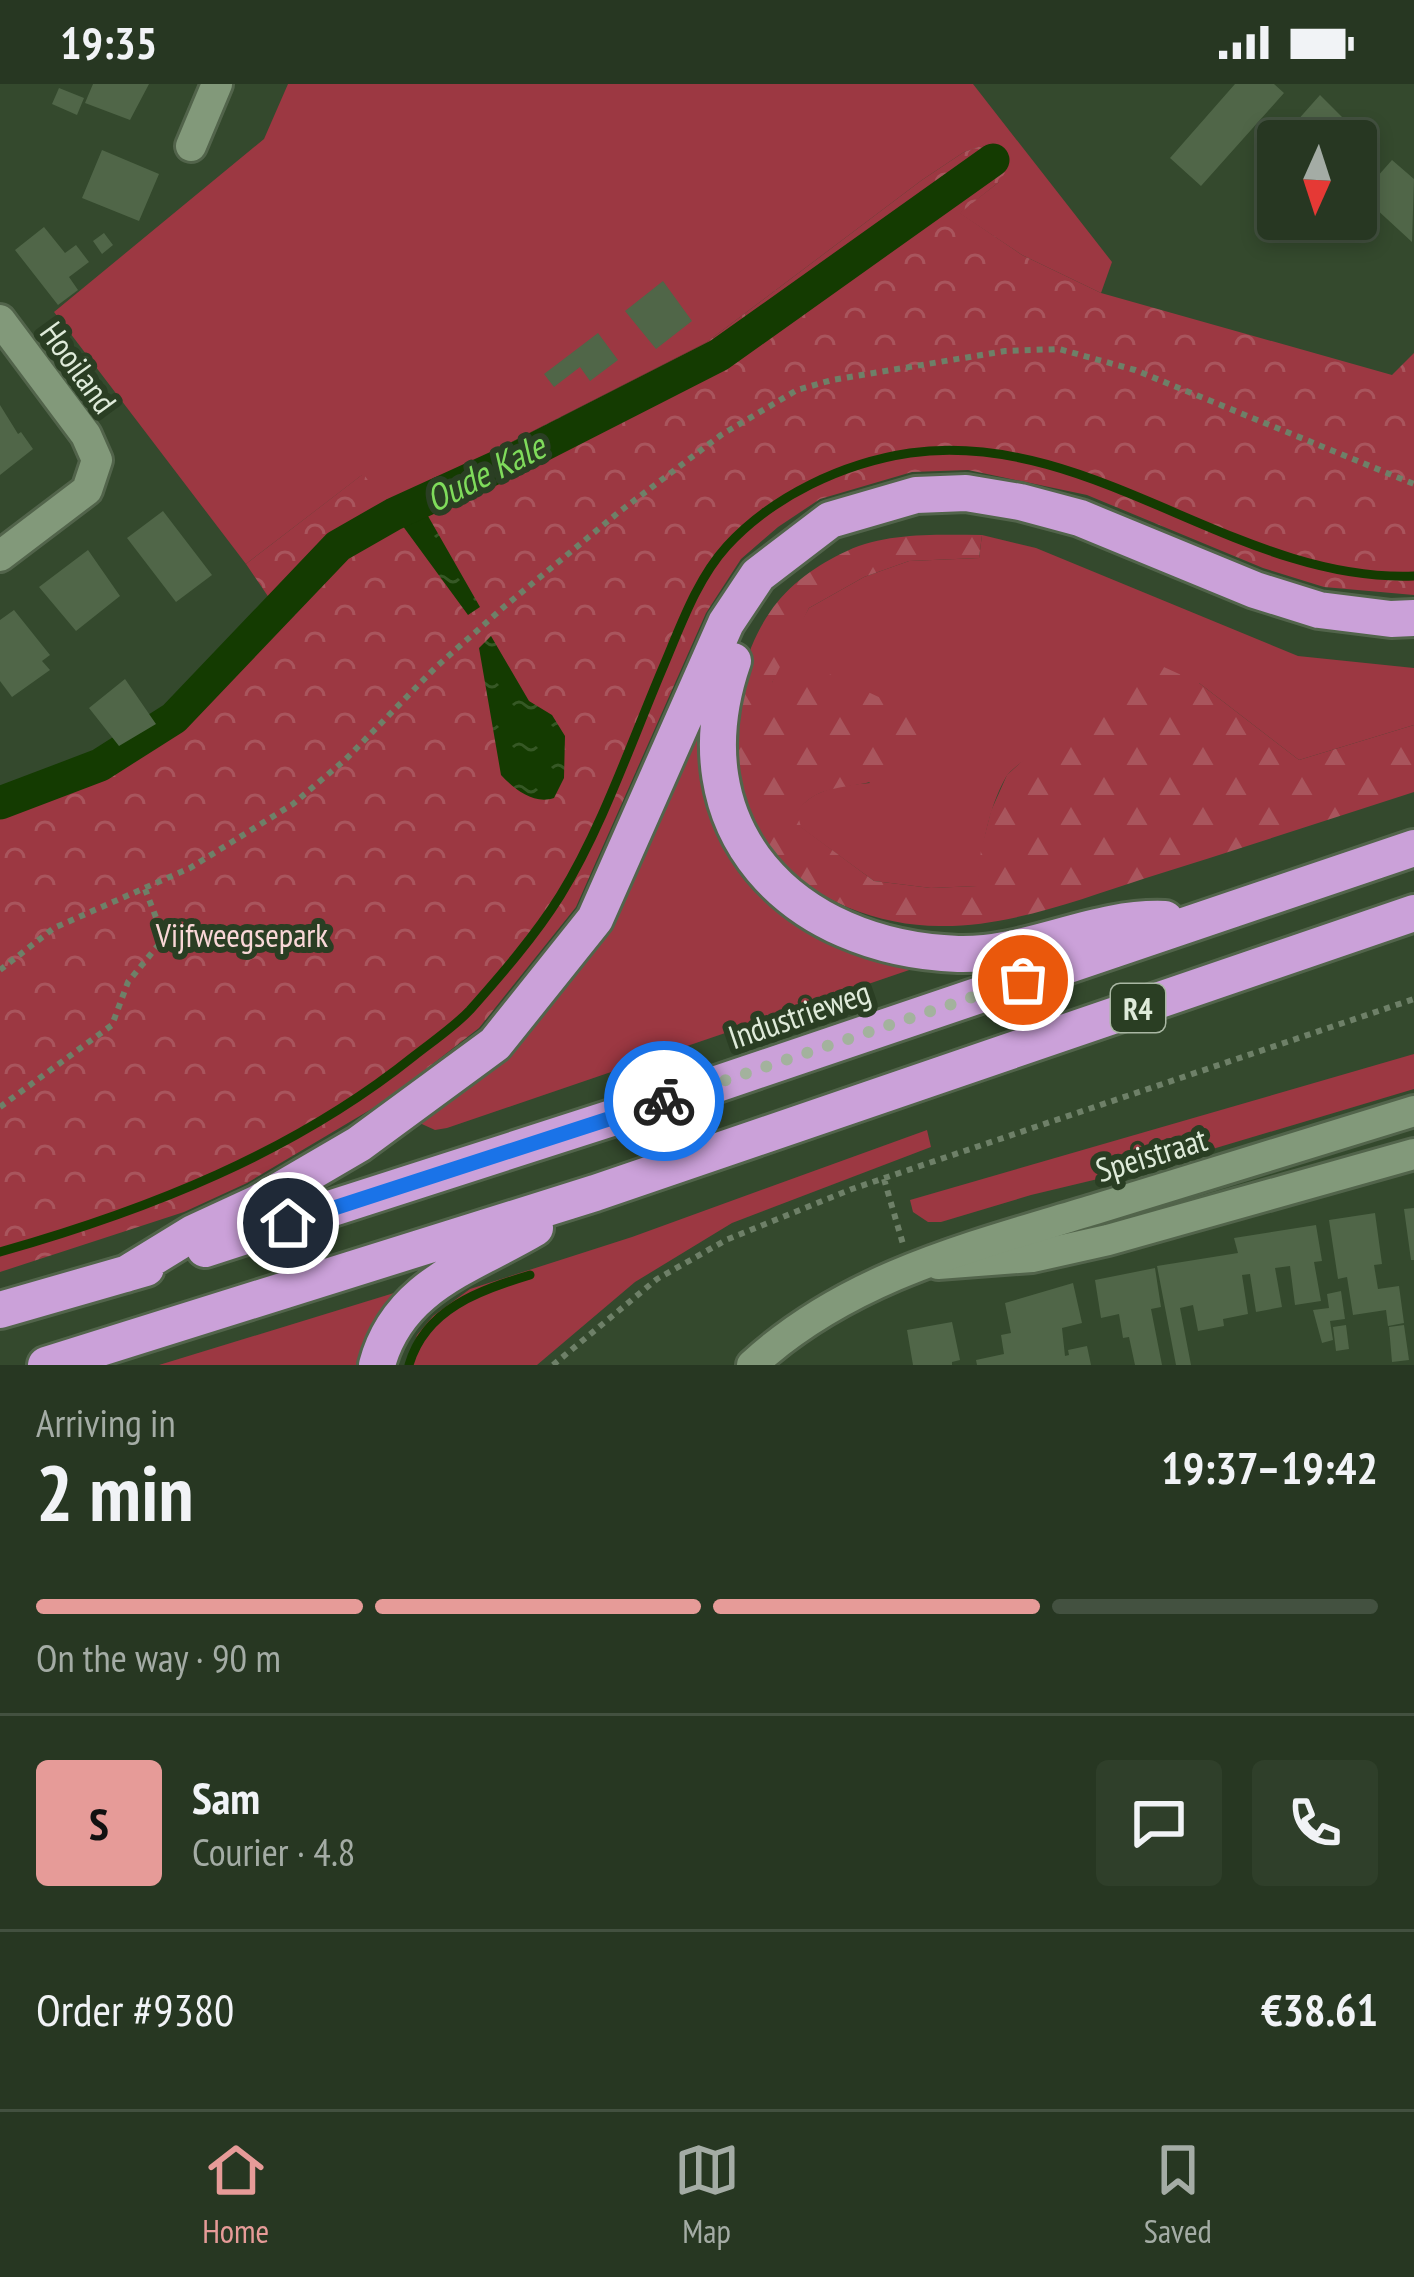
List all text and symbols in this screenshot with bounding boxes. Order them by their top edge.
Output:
text: 19:35 [60,13,157,71]
north arrow [1257,120,1377,240]
map controls [1257,120,1377,240]
street label: Hooiland [31,313,127,421]
water label: Oude Kale [417,421,555,522]
park label: Vijfweegsepark [155,913,328,956]
pin [972,929,1074,1031]
icon: bag [990,947,1056,1013]
street label: Industrieweg [722,970,876,1058]
road number: R4 [1111,984,1165,1032]
courier [604,1041,724,1161]
icon: bike [631,1068,697,1134]
street label: Speistraat [1090,1117,1212,1191]
pin [237,1172,339,1274]
icon: home [255,1190,321,1256]
text: Arriving in [36,1397,176,1448]
text: 19:37–19:42 [1161,1438,1378,1496]
text: 2 min [36,1442,194,1543]
text: On the way · 90 m [36,1632,281,1683]
button: chat [1096,1760,1222,1886]
button: phone [1252,1760,1378,1886]
text: Sam [192,1768,260,1826]
text: S [89,1794,109,1852]
text: Courier · 4.8 [192,1826,355,1877]
text: Order #9380 [36,1980,234,2038]
text: €38.61 [1261,1980,1378,2038]
tab: Home [202,2137,269,2252]
tab: Map [674,2137,740,2252]
tab: Saved [1144,2137,1212,2252]

